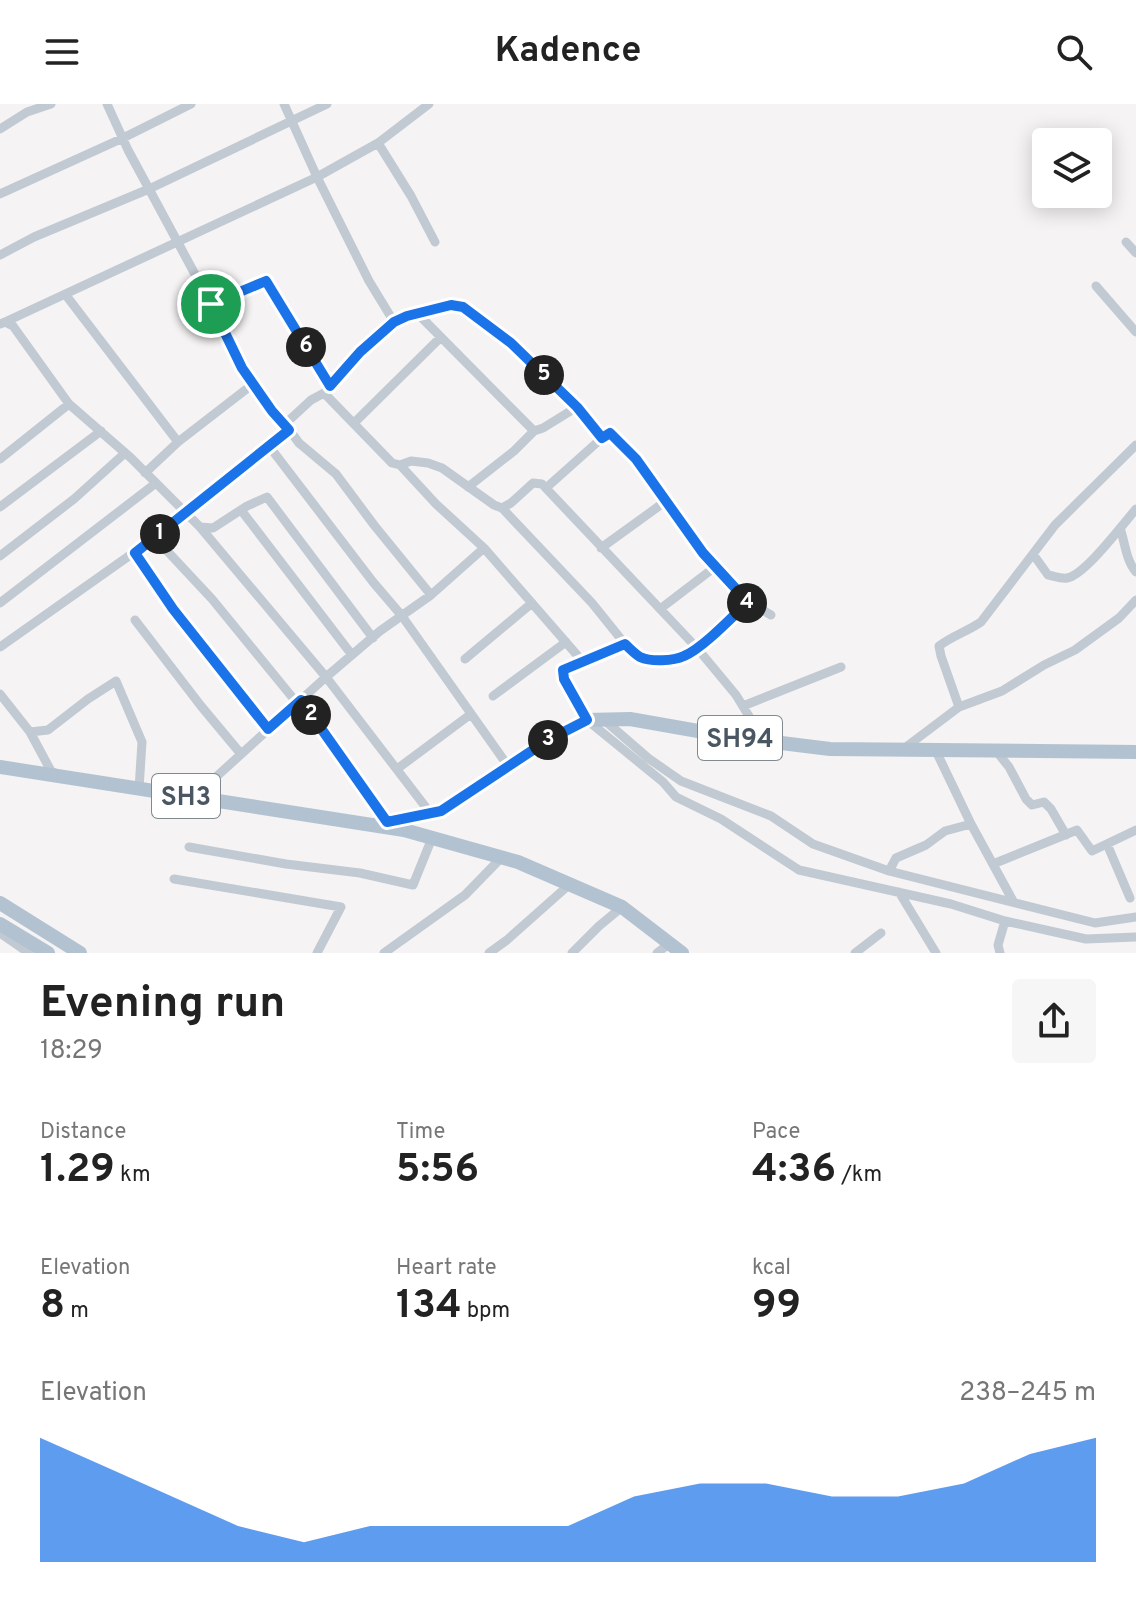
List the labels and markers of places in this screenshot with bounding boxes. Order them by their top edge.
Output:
pin [177,270,245,338]
pin: 6 [286,327,326,367]
pin: 5 [524,355,564,395]
pin: 1 [140,514,180,554]
pin: 4 [727,583,767,623]
pin: 2 [291,695,331,735]
pin: 3 [528,720,568,760]

